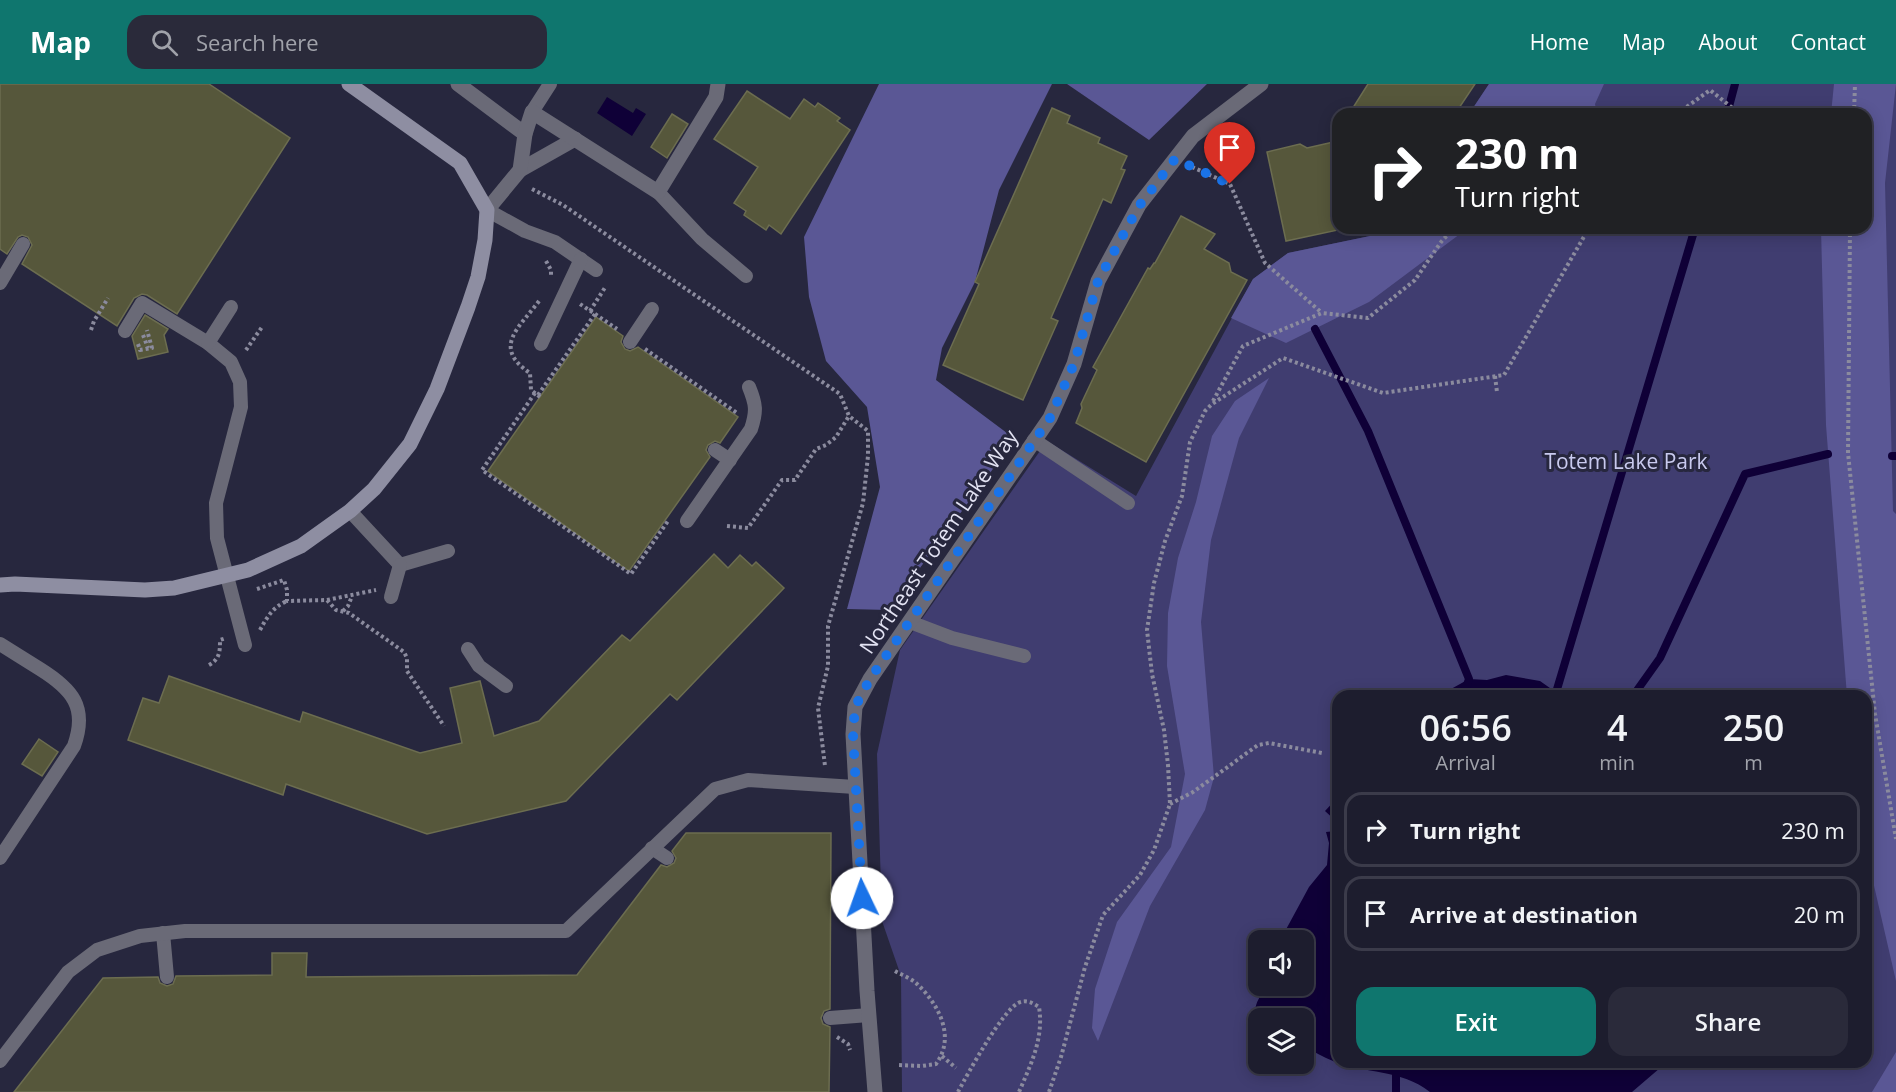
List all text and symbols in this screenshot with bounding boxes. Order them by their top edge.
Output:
search box [127,15,547,69]
text: Map [30,23,91,61]
icon: search [148,26,181,59]
text: Search here [196,27,319,57]
text: Home [1530,28,1589,56]
text: Map [1622,28,1665,56]
text: About [1698,28,1758,56]
text: Contact [1791,28,1866,56]
pin [1204,122,1255,184]
text: 230 m [1455,124,1579,181]
icon: arrive [1213,131,1246,164]
icon: right [1356,132,1434,210]
text: Turn right [1455,178,1580,215]
street label: Northeast Totem Lake Way [853,424,1024,659]
park label: Totem Lake Park [1544,447,1708,475]
text: 06:56 [1420,703,1512,752]
text: 4 [1607,703,1628,752]
text: 250 [1723,703,1784,752]
text: Arrival [1436,749,1496,776]
text: min [1599,749,1635,776]
text: m [1744,749,1763,776]
icon: right [1359,813,1392,846]
text: Turn right [1410,815,1521,845]
text: 230 m [1781,815,1845,845]
position arrow [830,866,894,930]
icon: arrive [1359,897,1392,930]
text: Arrive at destination [1410,899,1638,929]
text: 20 m [1794,899,1845,929]
map controls [1248,930,1314,1074]
button: sound [1248,930,1314,996]
button: Exit [1356,987,1596,1056]
button: Share [1608,987,1848,1056]
button: layers [1248,1008,1314,1074]

